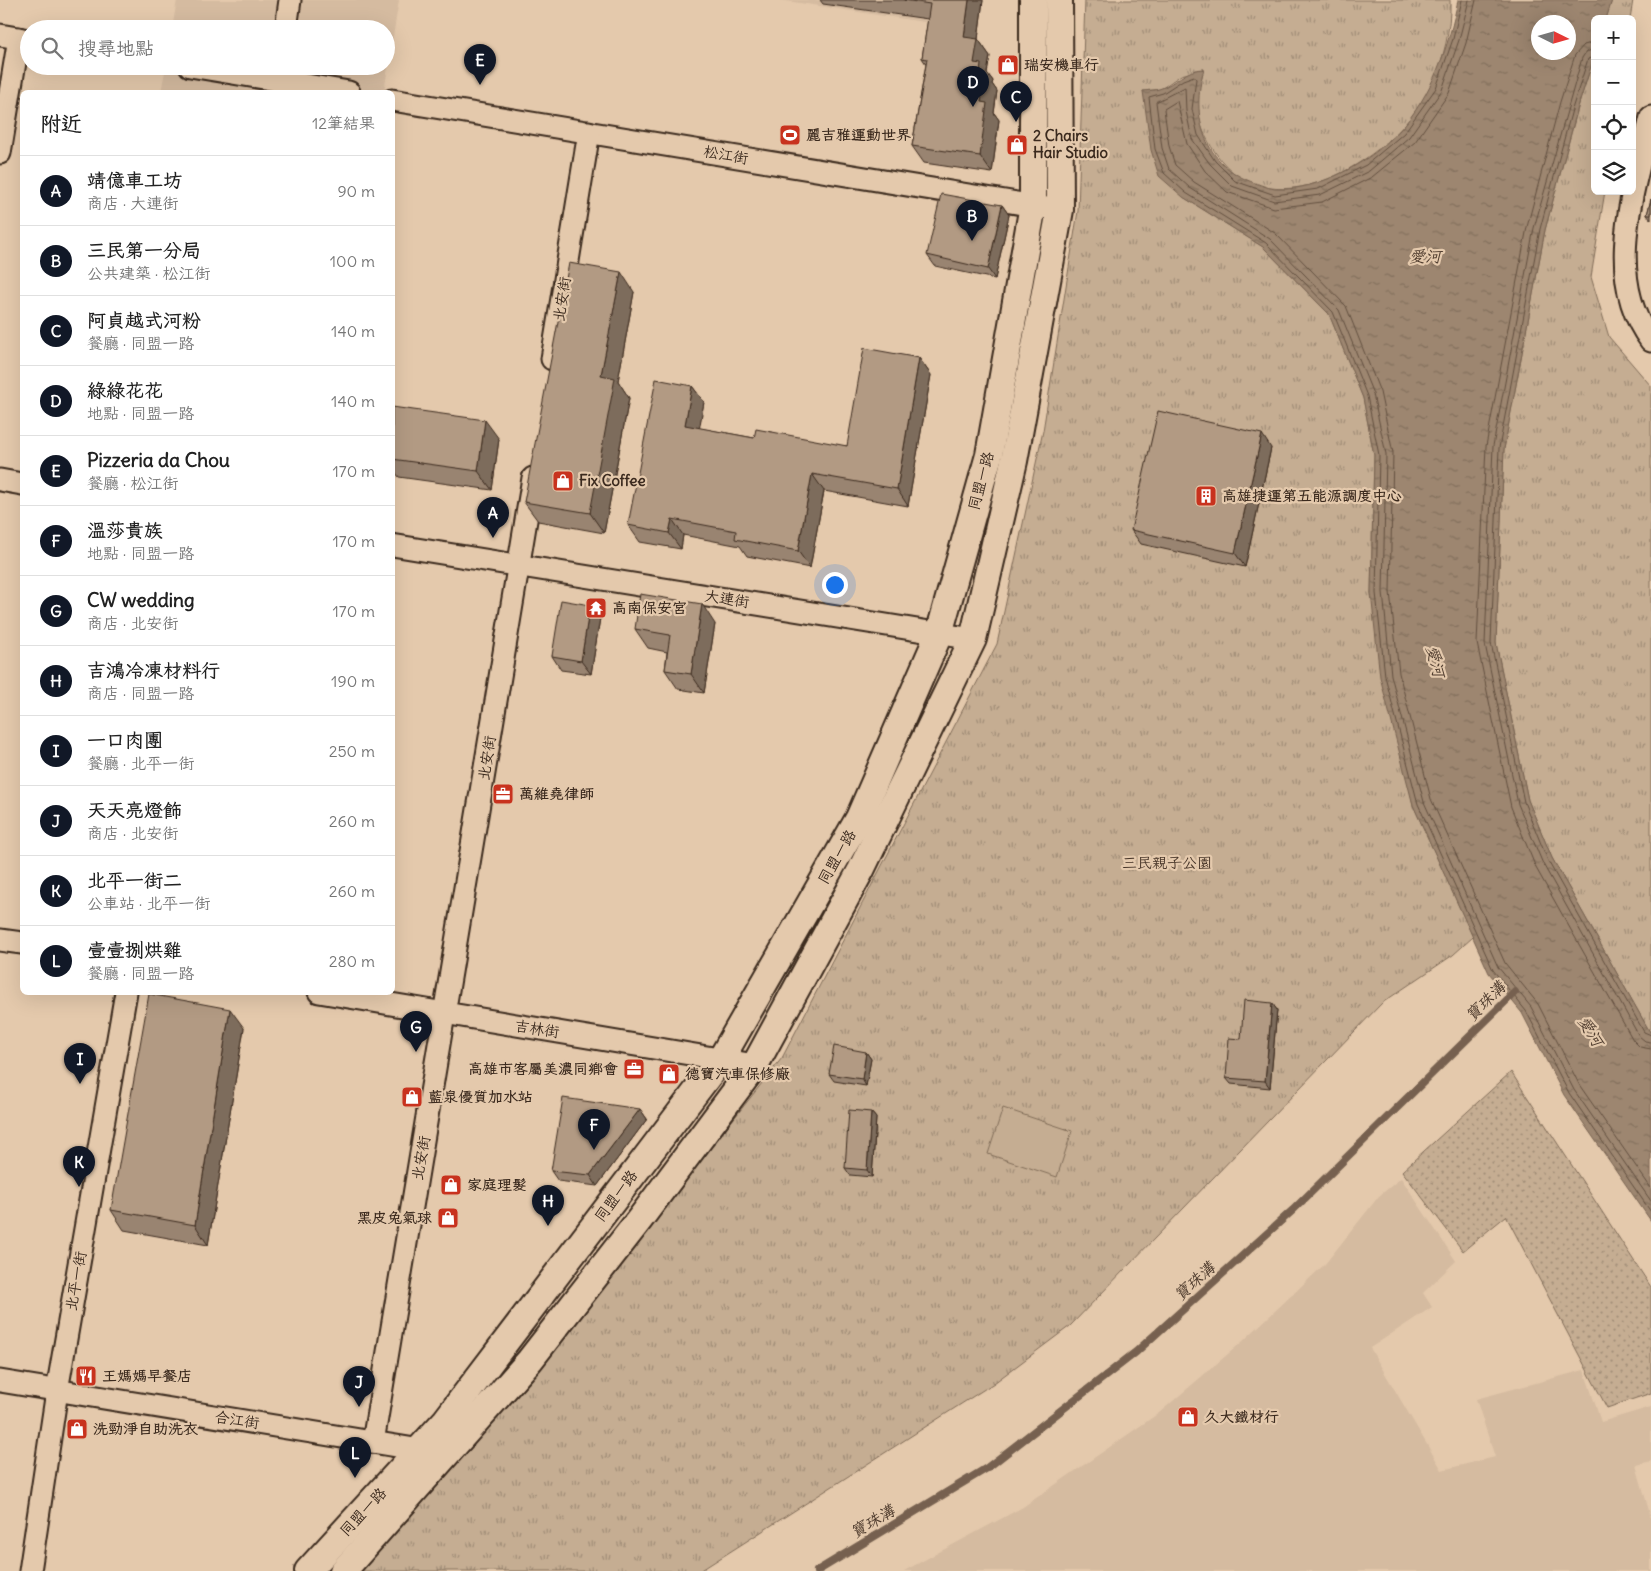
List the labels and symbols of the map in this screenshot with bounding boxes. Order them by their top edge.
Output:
north arrow [1531,15,1576,60]
pin: E [464,44,496,85]
shop icon: 瑞安機車行 [996,53,1020,77]
place label: 瑞安機車行 [1024,55,1099,74]
pin: D [957,66,989,107]
pin: C [1000,81,1032,122]
sports icon: 麗吉雅運動世界 [778,123,802,147]
place label: 麗吉雅運動世界 [806,125,911,144]
place label: 2 Chairs Hair Studio [1033,126,1108,162]
shop icon: 2 Chairs Hair Studio [1005,133,1029,157]
street label: 松江街 [702,141,750,168]
pin: B [956,200,988,241]
water label: 愛河 [1409,246,1444,266]
street label: 北安街 [549,275,574,323]
street label: 同盟一路 [964,449,997,512]
shop icon: Fix Coffee [551,469,575,493]
place label: Fix Coffee [579,471,645,490]
building icon: 高雄捷運第五能源調度中心 [1194,484,1218,508]
place label: 高雄捷運第五能源調度中心 [1222,486,1402,505]
pin: A [477,497,509,538]
your location [822,572,848,598]
street label: 大連街 [703,586,751,611]
temple icon: 高南保安宮 [584,596,608,620]
place label: 高南保安宮 [612,598,687,617]
water label: 愛河 [1422,643,1450,682]
street label: 北安街 [474,734,499,782]
office icon: 萬維堯律師 [491,782,515,806]
place label: 萬維堯律師 [519,784,594,803]
street label: 同盟一路 [813,826,860,887]
park label: 三民親子公園 [1122,853,1212,872]
water label: 寶珠溝 [1461,976,1510,1025]
pin: G [400,1011,432,1052]
water label: 愛河 [1574,1012,1610,1052]
street label: 吉林街 [513,1016,561,1041]
pin: I [64,1043,96,1084]
office icon: 高雄市客屬美濃同鄉會 [622,1057,646,1081]
place label: 高雄市客屬美濃同鄉會 [468,1059,618,1078]
shop icon: 德寶汽車保修廠 [657,1062,681,1086]
place label: 德寶汽車保修廠 [685,1064,790,1083]
shop icon: 藍泉優質加水站 [400,1085,424,1109]
place label: 藍泉優質加水站 [428,1087,533,1106]
pin: F [578,1109,610,1150]
street label: 北安街 [407,1134,434,1182]
pin: K [63,1146,95,1187]
street label: 同盟一路 [590,1166,641,1225]
shop icon: 家庭理髮 [439,1173,463,1197]
place label: 家庭理髮 [467,1175,527,1194]
pin: H [532,1185,564,1226]
shop icon: 黑皮兔氣球 [436,1206,460,1230]
place label: 黑皮兔氣球 [357,1208,432,1227]
street label: 北平一街 [61,1250,90,1312]
water label: 寶珠溝 [1169,1256,1220,1304]
restaurant icon: 王媽媽早餐店 [74,1364,98,1388]
place label: 王媽媽早餐店 [102,1366,192,1385]
pin: J [343,1366,375,1407]
shop icon: 久大鐵材行 [1176,1405,1200,1429]
street label: 合江街 [213,1407,261,1432]
place label: 久大鐵材行 [1204,1407,1279,1426]
shop icon: 洗勁淨自助洗衣 [65,1417,89,1441]
place label: 洗勁淨自助洗衣 [93,1419,198,1438]
pin: L [339,1437,371,1478]
street label: 同盟一路 [335,1483,390,1540]
water label: 寶珠溝 [846,1499,899,1542]

